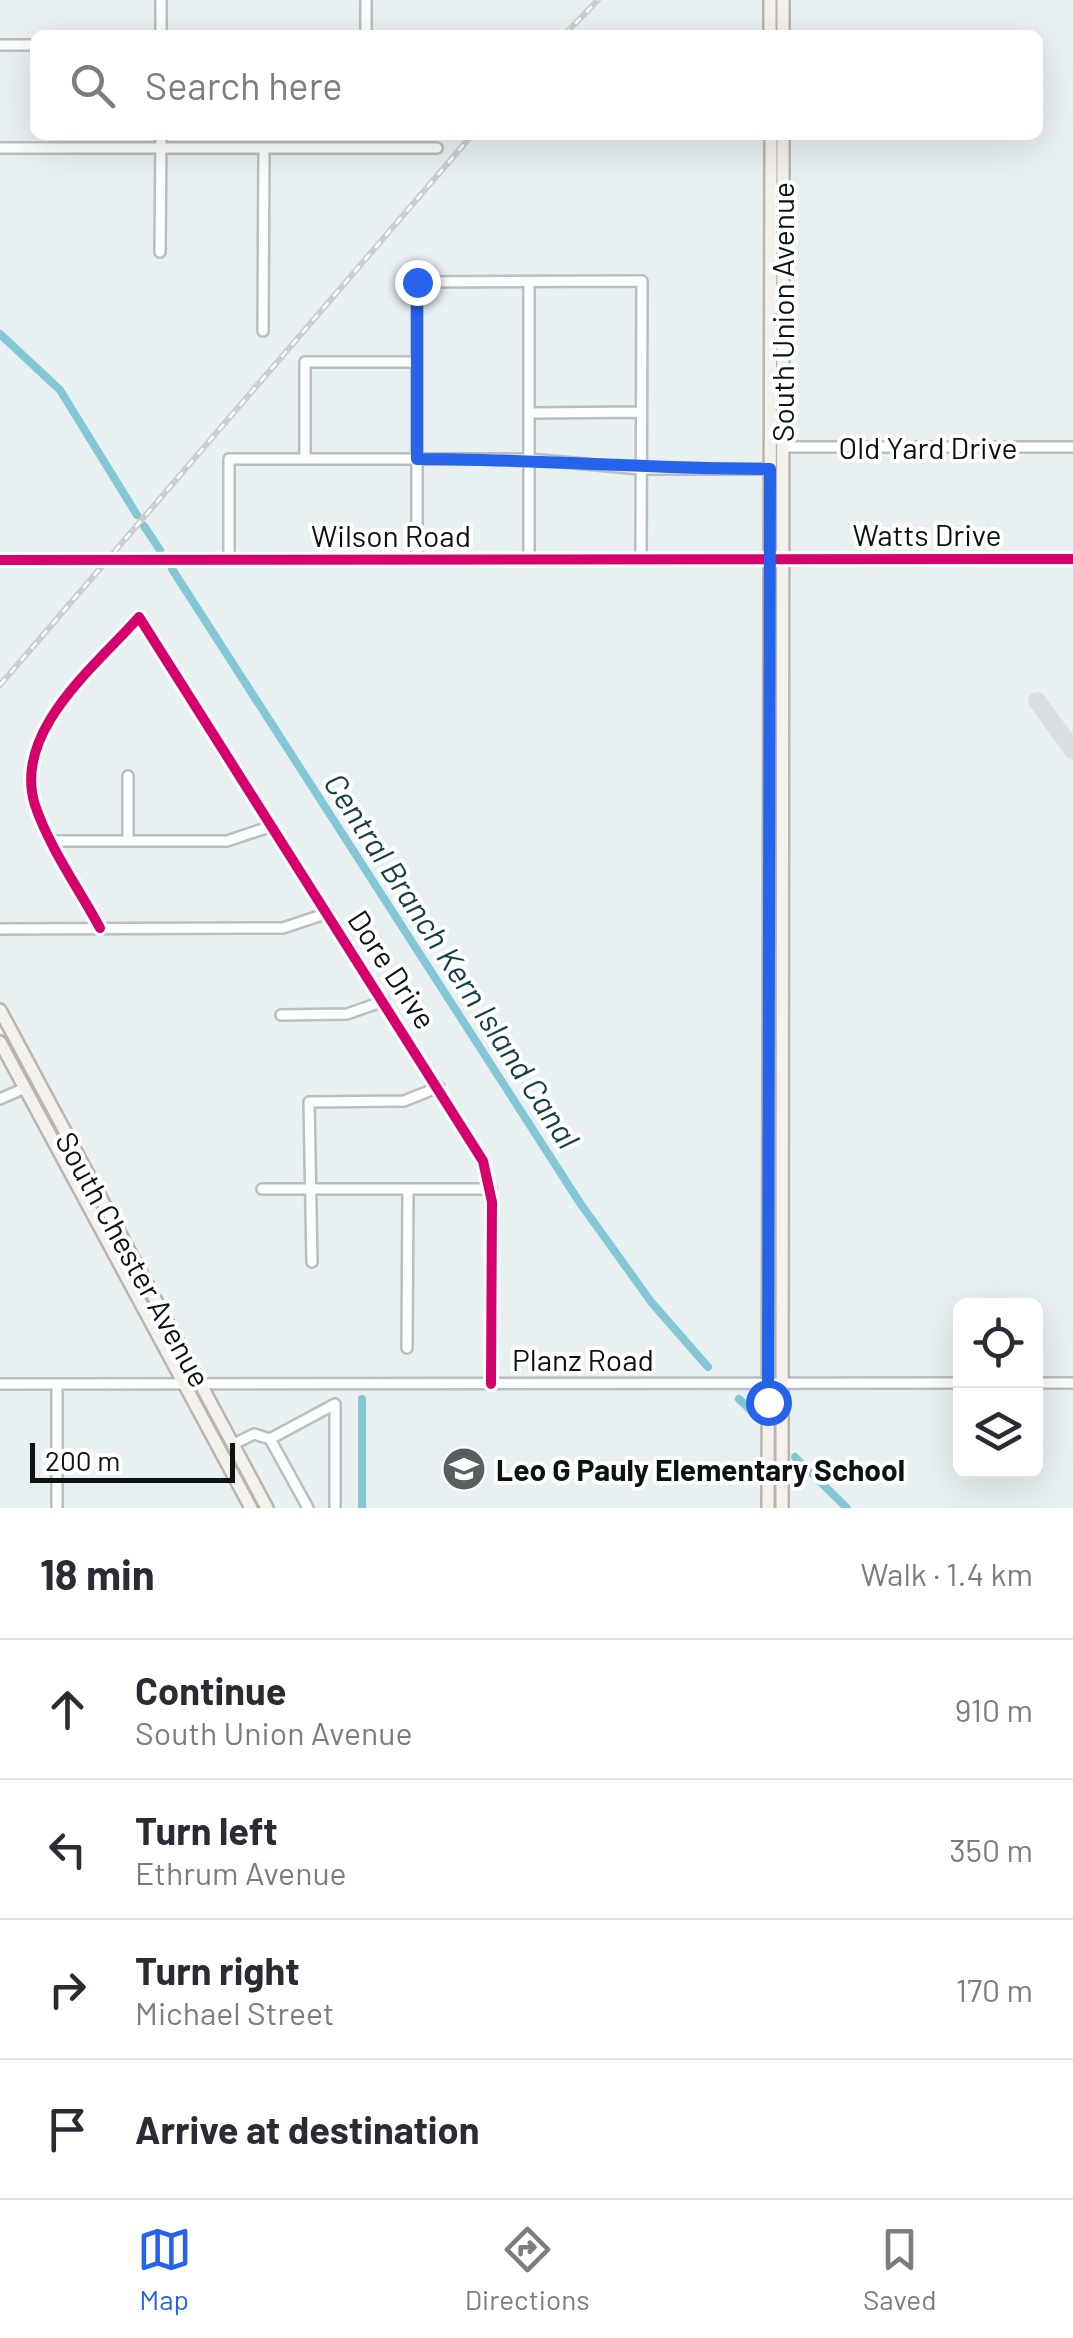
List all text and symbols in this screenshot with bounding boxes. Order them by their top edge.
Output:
search box [30,30,1043,140]
icon: search [65,58,120,113]
text: Search here [145,62,343,108]
street label: South Union Avenue [764,182,800,442]
route end [395,260,441,306]
street label: Old Yard Drive [839,429,1017,465]
street label: Watts Drive [852,516,1002,552]
street label: Wilson Road [311,517,471,553]
water label: Central Branch Kern Island Canal [317,765,589,1155]
street label: Dore Drive [341,903,445,1035]
street label: South Chester Avenue [49,1125,219,1393]
map controls [953,1298,1043,1478]
button: locate [953,1298,1043,1388]
street label: Planz Road [512,1341,654,1377]
route start [746,1380,792,1426]
button: layers [953,1388,1043,1478]
scale bar [30,1438,235,1482]
text: 200 m [45,1443,120,1477]
school or university icon: Leo G Pauly Elementary School [441,1446,487,1492]
place label: Leo G Pauly Elementary School [496,1451,905,1487]
text: 18 min [40,1548,155,1598]
text: Walk · 1.4 km [861,1554,1033,1592]
text: Continue [135,1667,286,1713]
icon: ahead [40,1682,95,1737]
text: 910 m [955,1690,1033,1728]
text: South Union Avenue [135,1713,413,1751]
text: Turn left [135,1807,278,1853]
icon: left [40,1822,95,1877]
text: 350 m [949,1830,1033,1868]
text: Ethrum Avenue [135,1853,347,1891]
text: Turn right [135,1947,300,1993]
icon: right [40,1962,95,2017]
text: 170 m [956,1970,1033,2008]
text: Michael Street [135,1993,334,2031]
icon: arrive [40,2102,95,2157]
text: Arrive at destination [135,2106,480,2152]
tab: Map [137,2222,192,2316]
tab: Directions [465,2222,590,2316]
tab: Saved [863,2222,936,2316]

